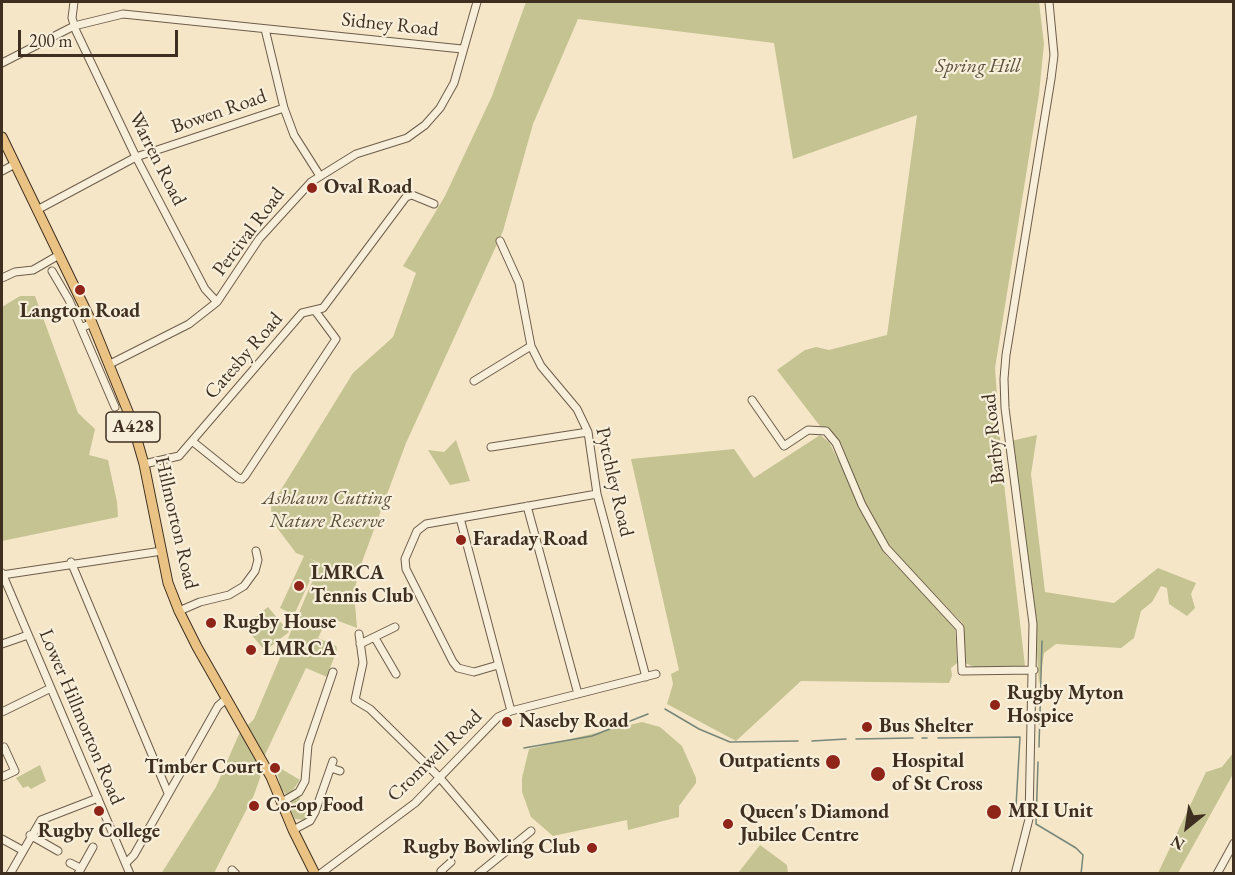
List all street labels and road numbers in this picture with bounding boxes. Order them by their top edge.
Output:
street label: Sidney Road [340,8,440,42]
street label: Bowen Road [168,85,270,139]
street label: Warren Road [123,108,191,210]
street label: Percival Road [208,183,290,281]
street label: Catesby Road [200,308,288,404]
street label: Barby Road [977,393,1011,485]
road number: A428 [106,412,160,442]
street label: Pytchley Road [590,425,638,539]
street label: Hillmorton Road [149,454,203,592]
street label: Lower Hillmorton Road [33,626,129,808]
street label: Cromwell Road [383,705,487,807]

